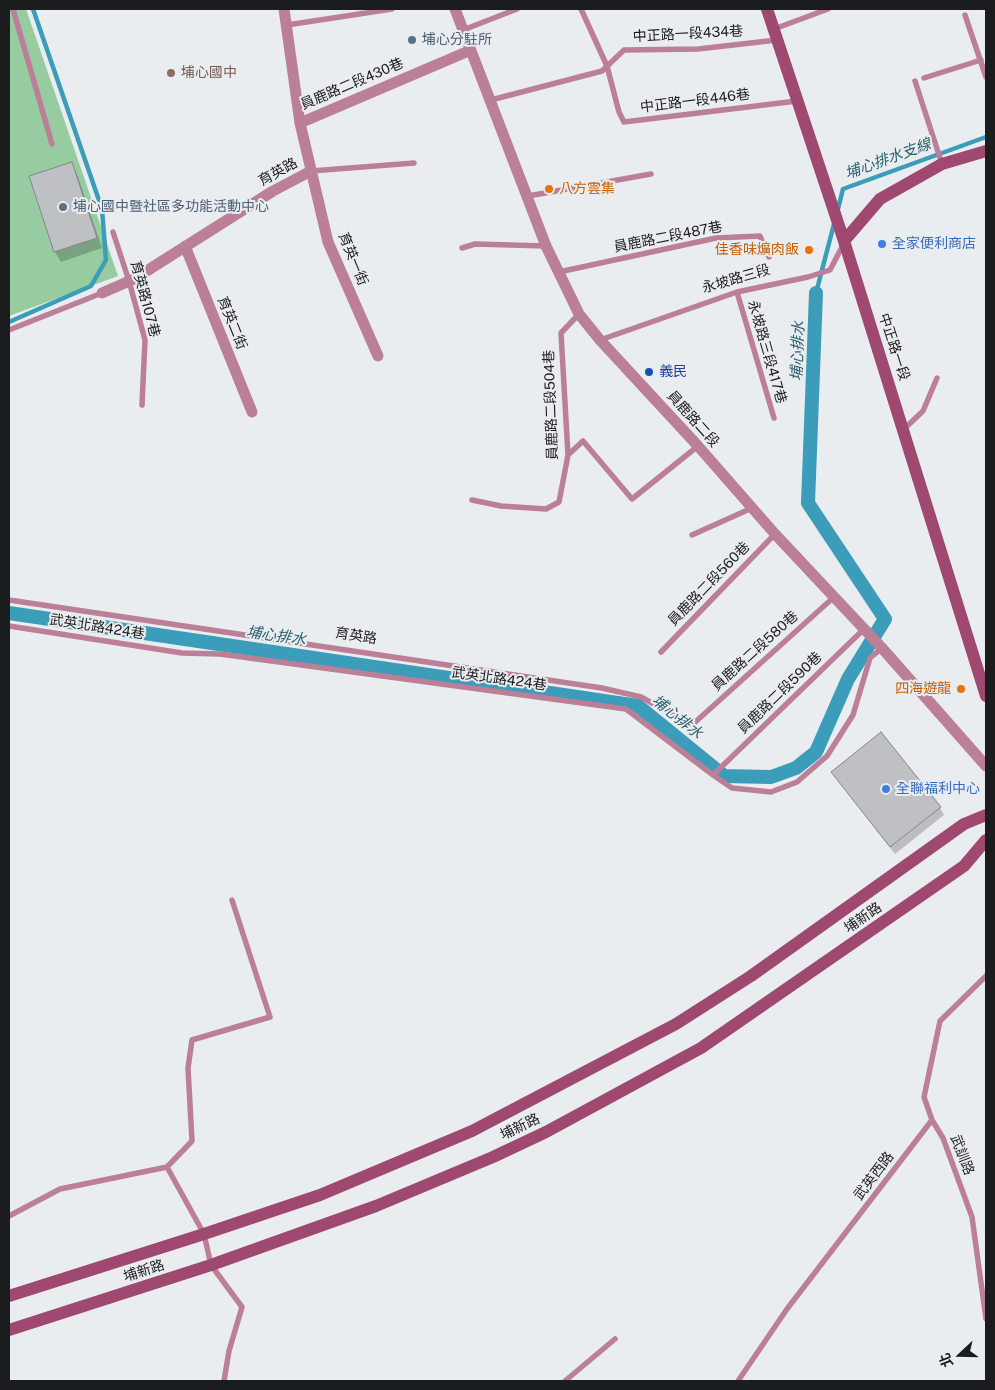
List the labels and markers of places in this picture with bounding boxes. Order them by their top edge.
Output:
place label: 埔心分駐所 [422,32,492,48]
marker: 埔心分駐所 [406,34,418,46]
place label: 埔心國中 [181,65,237,81]
marker: 埔心國中 [165,67,177,79]
place label: 八方雲集 [559,181,615,197]
marker: 八方雲集 [543,183,555,195]
place label: 埔心國中暨社區多功能活動中心 [73,199,269,215]
marker: 埔心國中暨社區多功能活動中心 [57,201,69,213]
place label: 全家便利商店 [892,236,976,252]
marker: 全家便利商店 [876,238,888,250]
place label: 佳香味爌肉飯 [715,242,799,258]
marker: 佳香味爌肉飯 [803,244,815,256]
place label: 義民 [659,364,687,380]
marker: 義民 [643,366,655,378]
place label: 四海遊龍 [895,681,951,697]
marker: 四海遊龍 [955,683,967,695]
place label: 全聯福利中心 [896,781,980,797]
marker: 全聯福利中心 [880,783,892,795]

